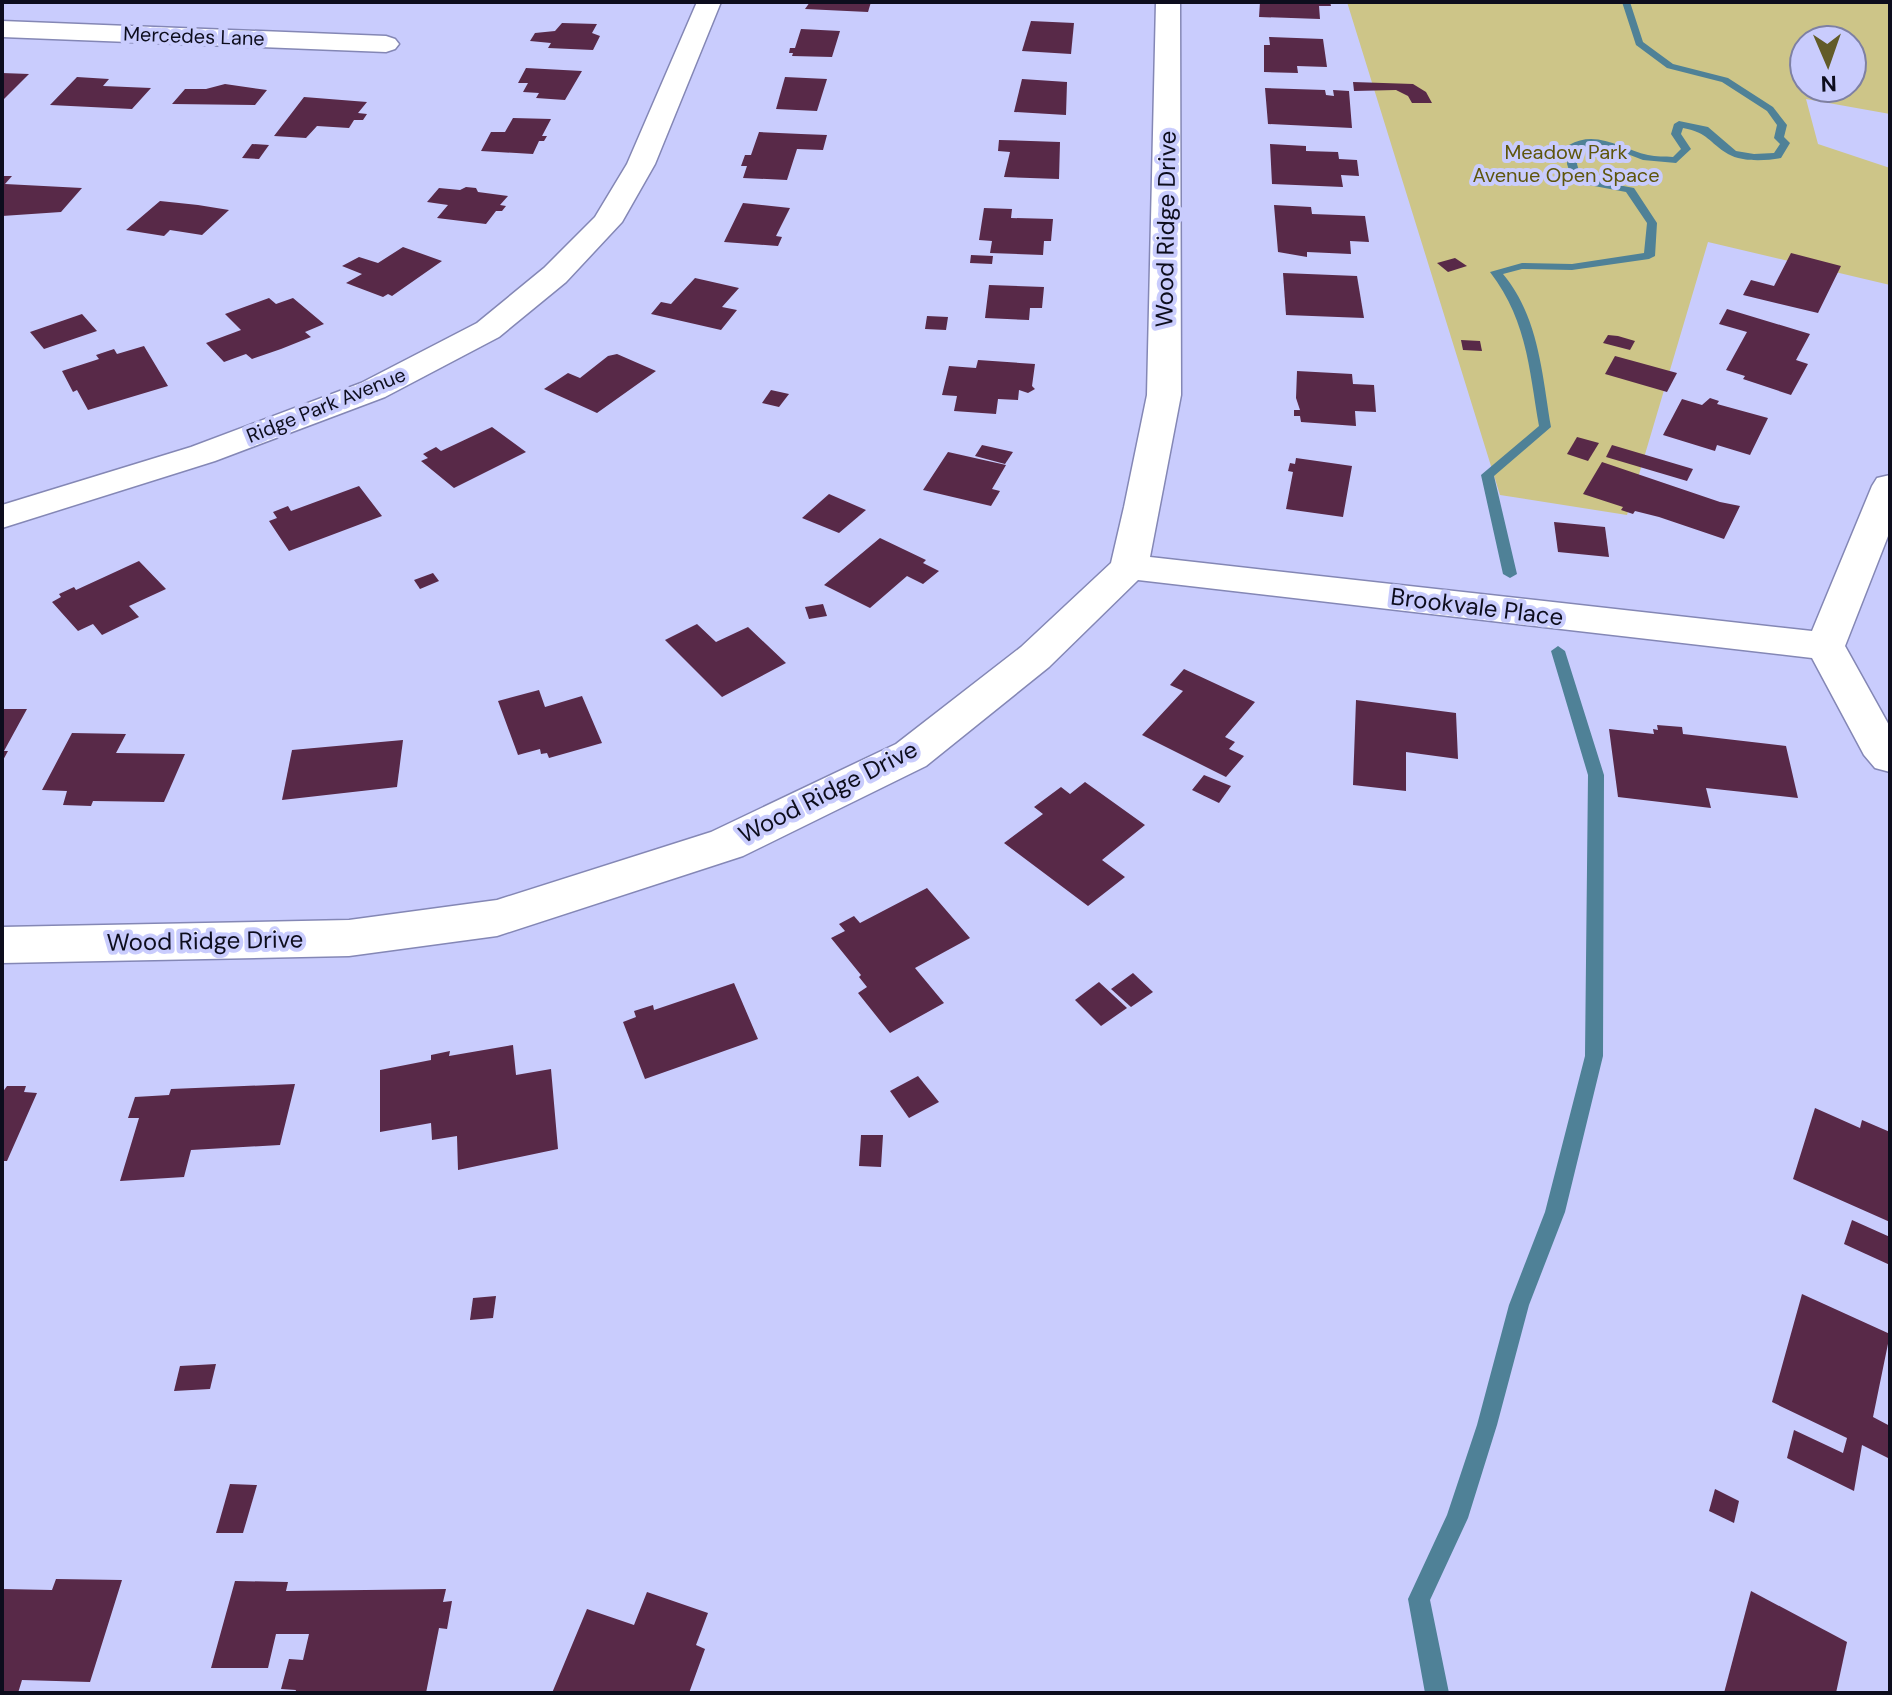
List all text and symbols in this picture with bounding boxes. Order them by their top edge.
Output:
street label: Mercedes Lane [123,21,265,51]
north arrow [1788,24,1868,104]
text: N [1820,69,1837,98]
street label: Wood Ridge Drive [1148,130,1183,328]
park label: Meadow Park Avenue Open Space [1472,139,1660,188]
street label: Ridge Park Avenue [243,361,409,449]
street label: Brookvale Place [1389,581,1565,632]
street label: Wood Ridge Drive [733,733,922,850]
street label: Wood Ridge Drive [106,923,304,958]

